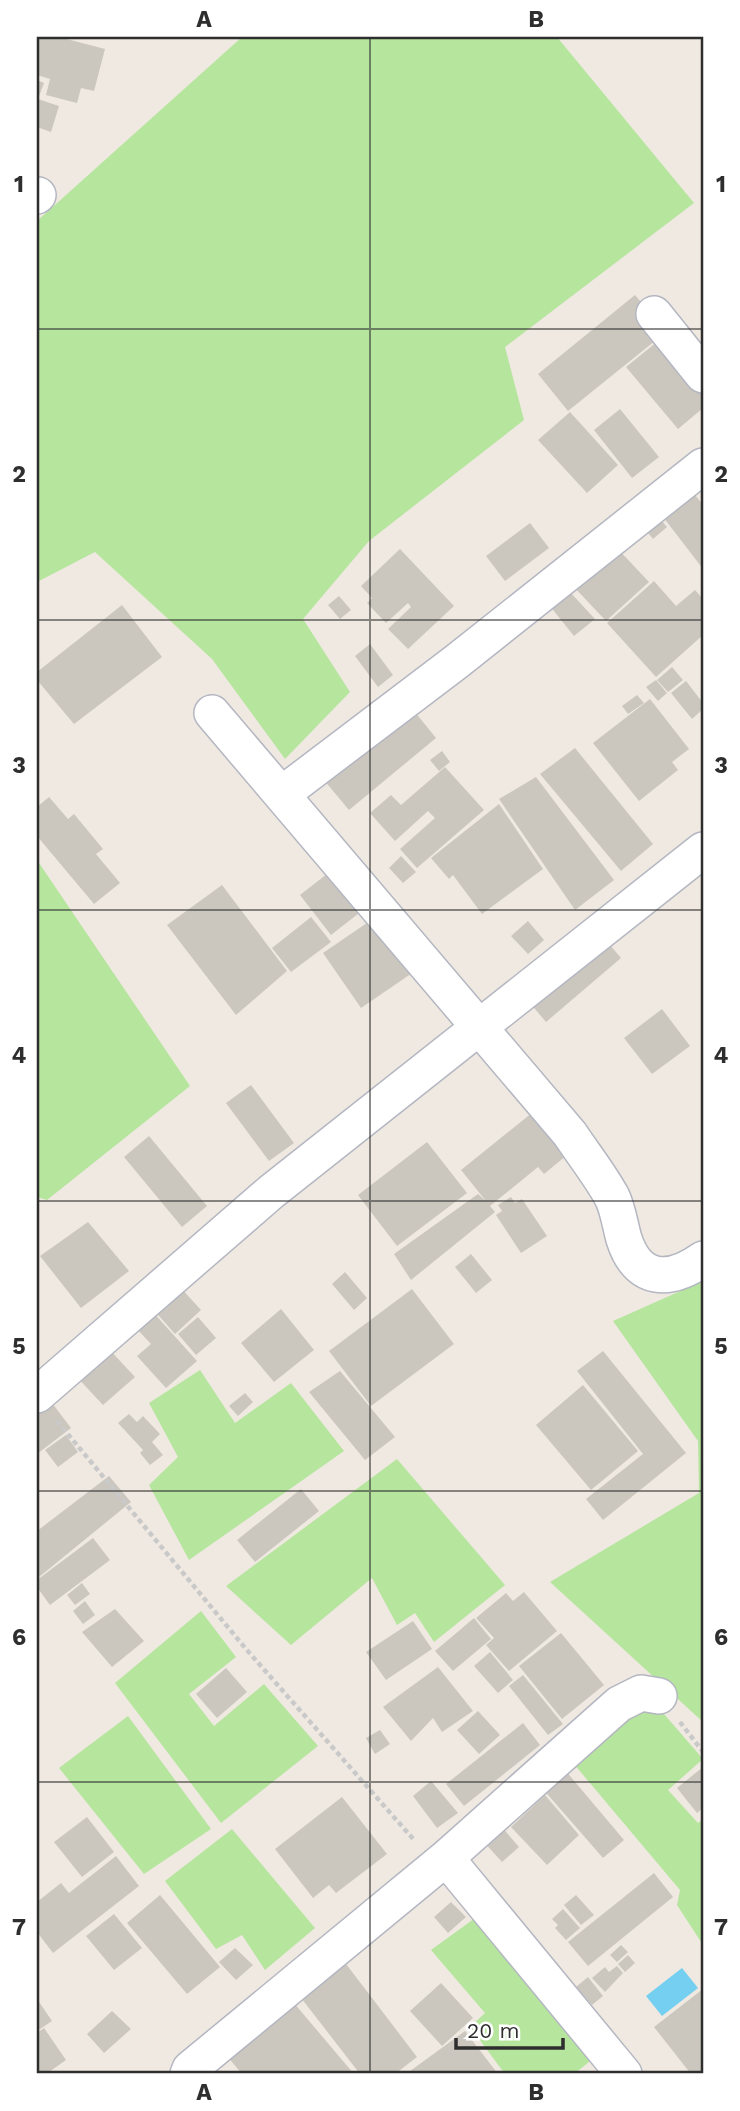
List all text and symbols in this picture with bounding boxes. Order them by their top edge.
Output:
text: A [196,6,212,33]
text: B [528,6,544,33]
text: 1 [14,171,24,198]
text: 1 [716,171,726,198]
text: 2 [12,461,26,488]
text: 2 [714,461,728,488]
text: 3 [12,752,26,779]
text: 3 [714,752,728,779]
text: 4 [12,1042,27,1069]
text: 4 [714,1042,729,1069]
text: 5 [12,1333,26,1360]
text: 5 [714,1333,728,1360]
text: 6 [12,1624,26,1651]
text: 6 [714,1624,728,1651]
text: 7 [12,1914,26,1941]
text: 7 [714,1914,728,1941]
scale bar [456,2006,563,2050]
text: 20 m [467,2018,519,2043]
text: A [196,2079,212,2106]
text: B [528,2079,544,2106]

